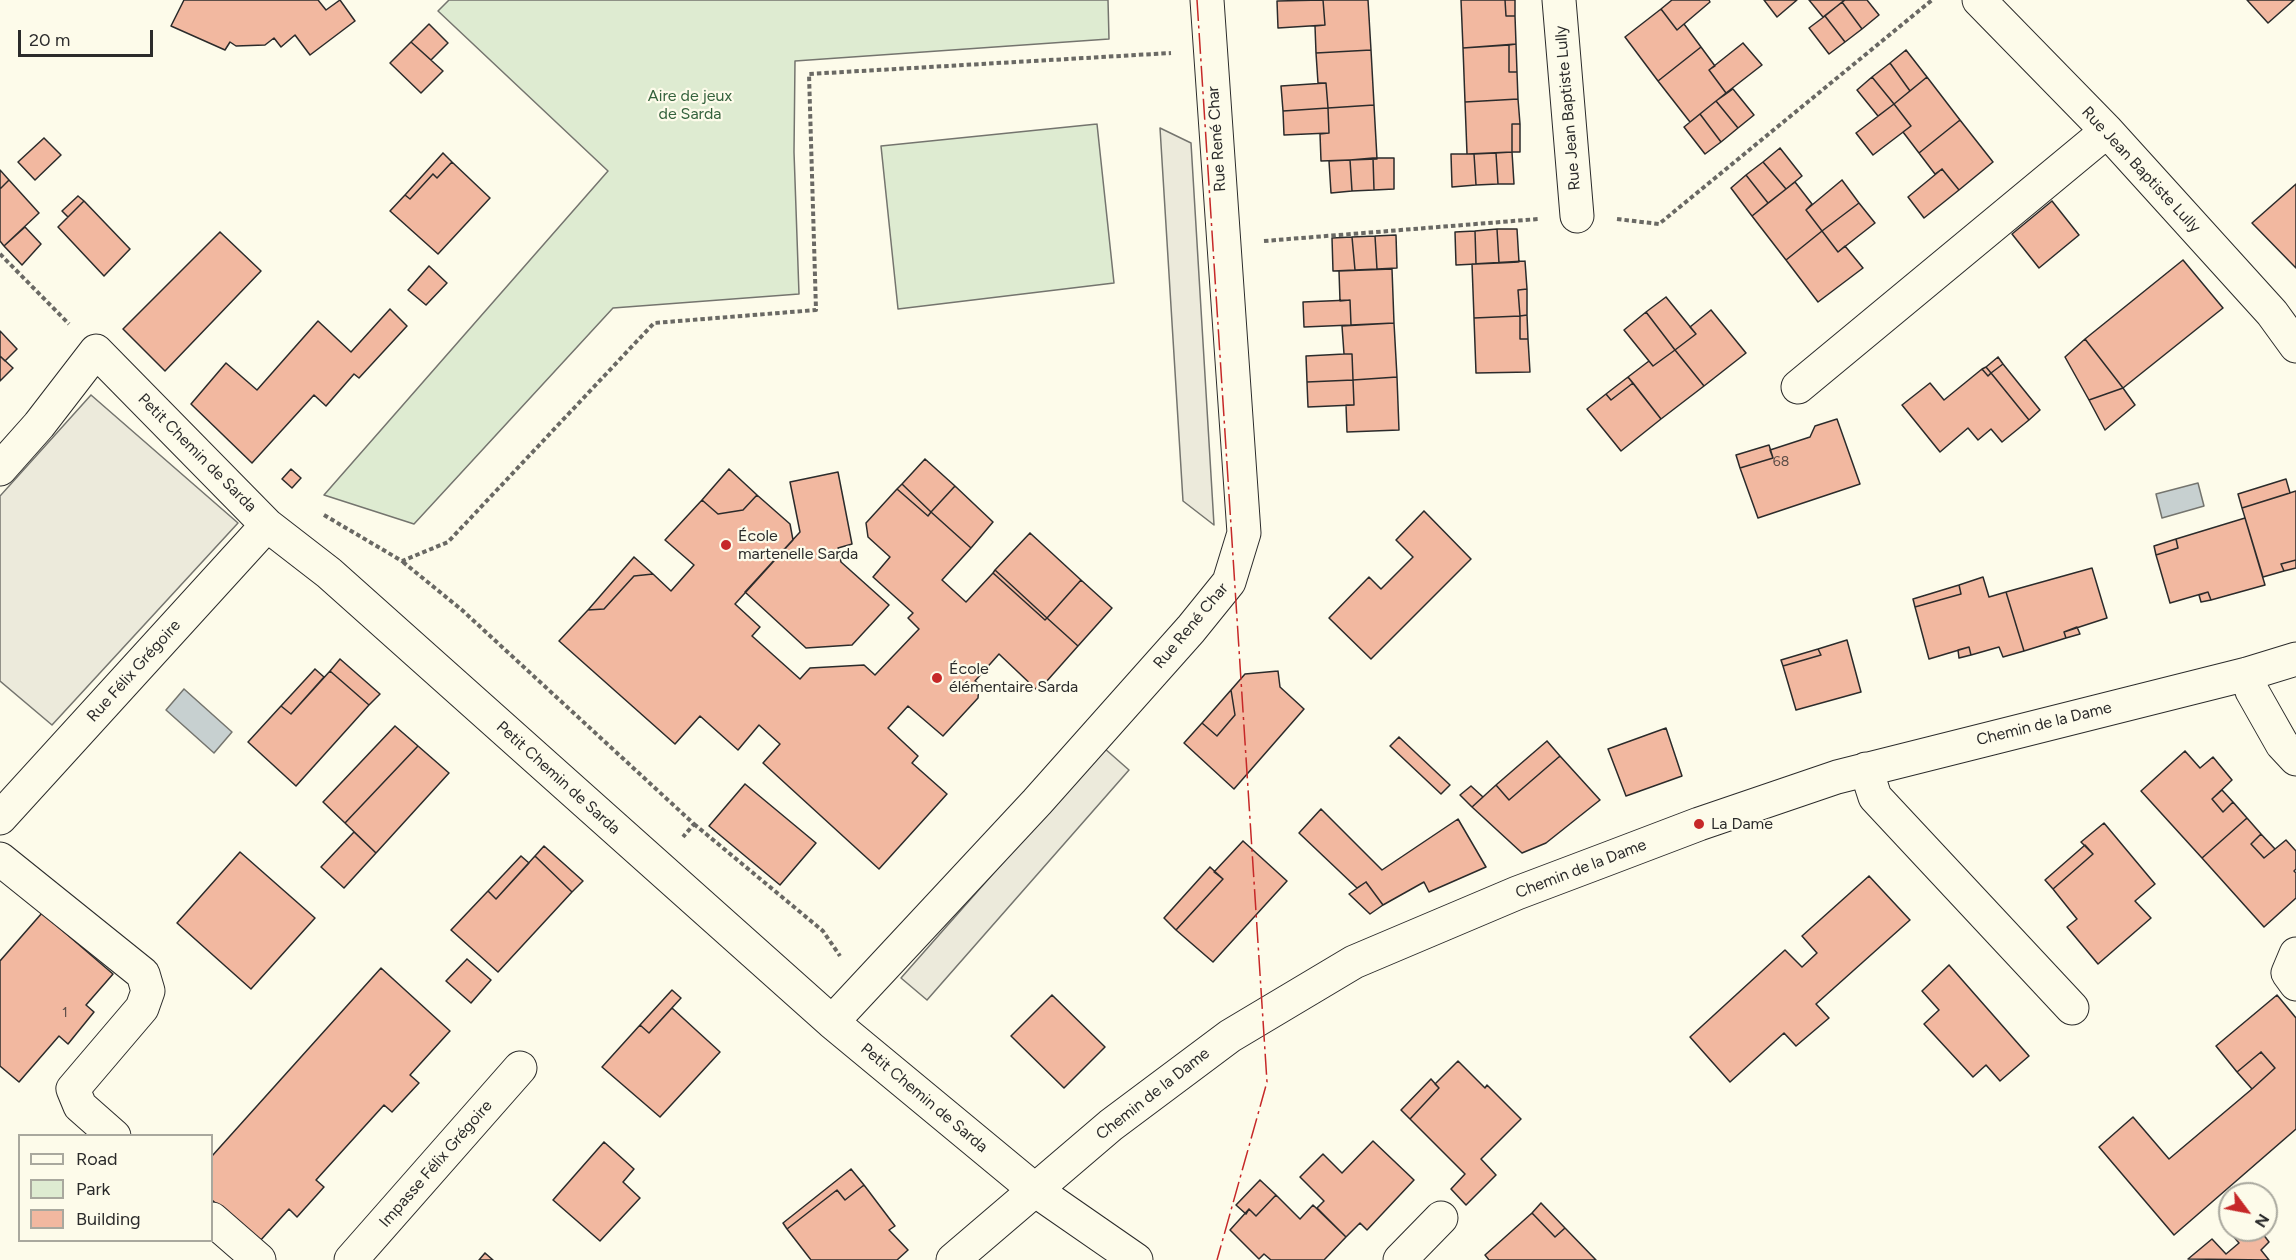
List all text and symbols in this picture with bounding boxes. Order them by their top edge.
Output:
scale bar [21,18,156,56]
street label: Rue Jean Baptiste Lully [1551,25,1585,191]
text: 20 m [29,29,70,51]
street label: Rue René Char [1204,85,1230,193]
park label: Aire de jeux de Sarda [648,86,732,124]
street label: Rue Jean Baptiste Lully [2077,103,2205,237]
street label: Petit Chemin de Sarda [134,390,260,516]
house number: 68 [1773,454,1789,470]
place label: École martenelle Sarda [738,526,858,564]
marker: École martenelle Sarda [719,538,733,552]
street label: Rue René Char [1150,579,1232,673]
street label: Rue Félix Grégoire [83,616,185,726]
place label: École élémentaire Sarda [949,659,1078,697]
marker: École élémentaire Sarda [930,671,944,685]
street label: Chemin de la Dame [1974,698,2114,750]
street label: Petit Chemin de Sarda [492,717,624,839]
place label: La Dame [1711,814,1773,834]
marker: La Dame [1692,817,1706,831]
street label: Chemin de la Dame [1513,835,1649,903]
house number: 1 [62,1005,68,1021]
street label: Petit Chemin de Sarda [857,1039,991,1157]
street label: Chemin de la Dame [1092,1044,1214,1144]
street label: Impasse Félix Grégoire [376,1097,496,1231]
legend [18,1134,213,1242]
text: Road [76,1148,117,1170]
text: Park [76,1178,110,1200]
north arrow [2218,1182,2278,1242]
text: Building [76,1208,141,1230]
text: N [2251,1210,2273,1231]

